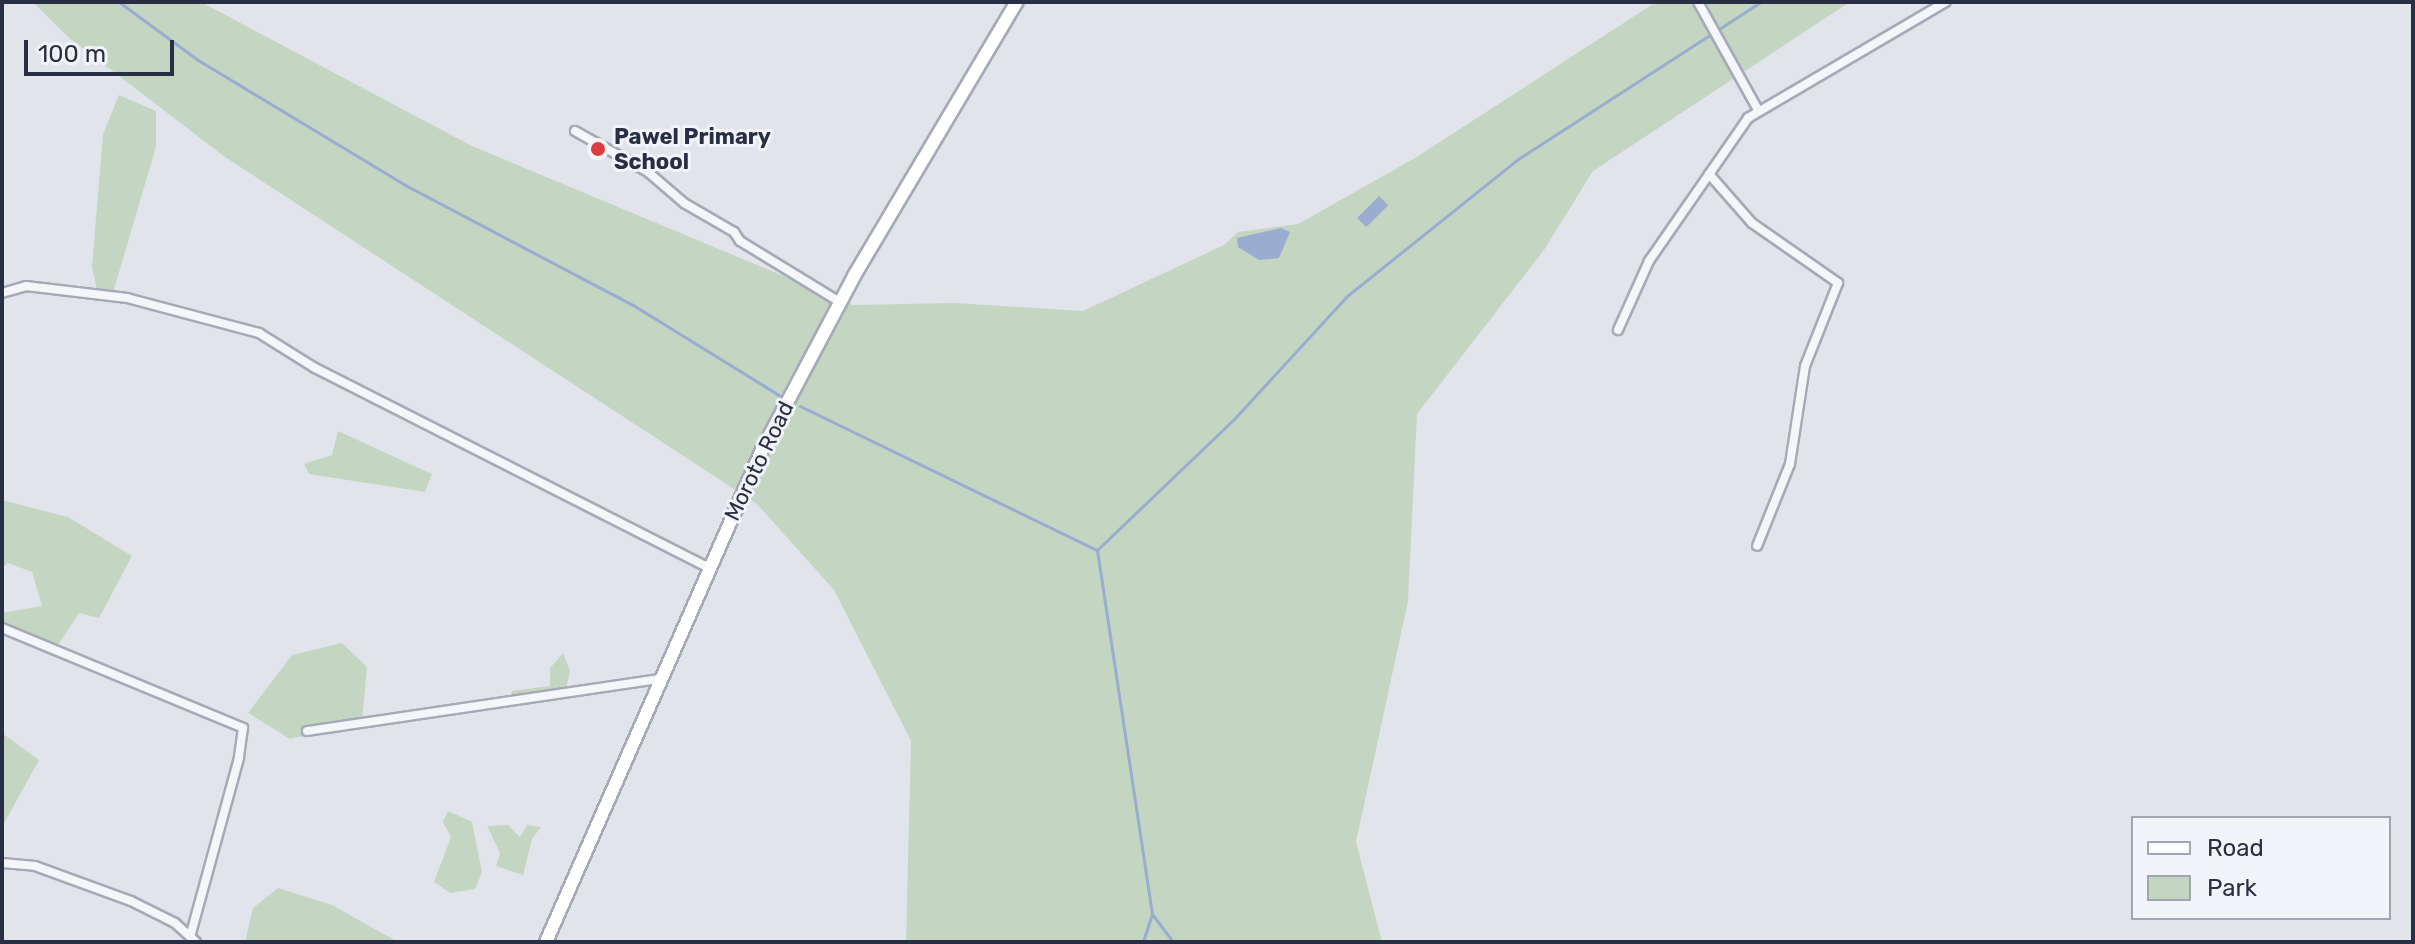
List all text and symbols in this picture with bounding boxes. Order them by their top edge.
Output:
scale bar [28,24,178,74]
text: 100 m [38,40,106,68]
place label: Pawel Primary School [614,123,771,174]
marker: Pawel Primary School [589,140,607,158]
street label: Moroto Road [719,397,799,525]
legend [2131,816,2391,920]
text: Road [2207,834,2264,862]
text: Park [2207,874,2257,902]

